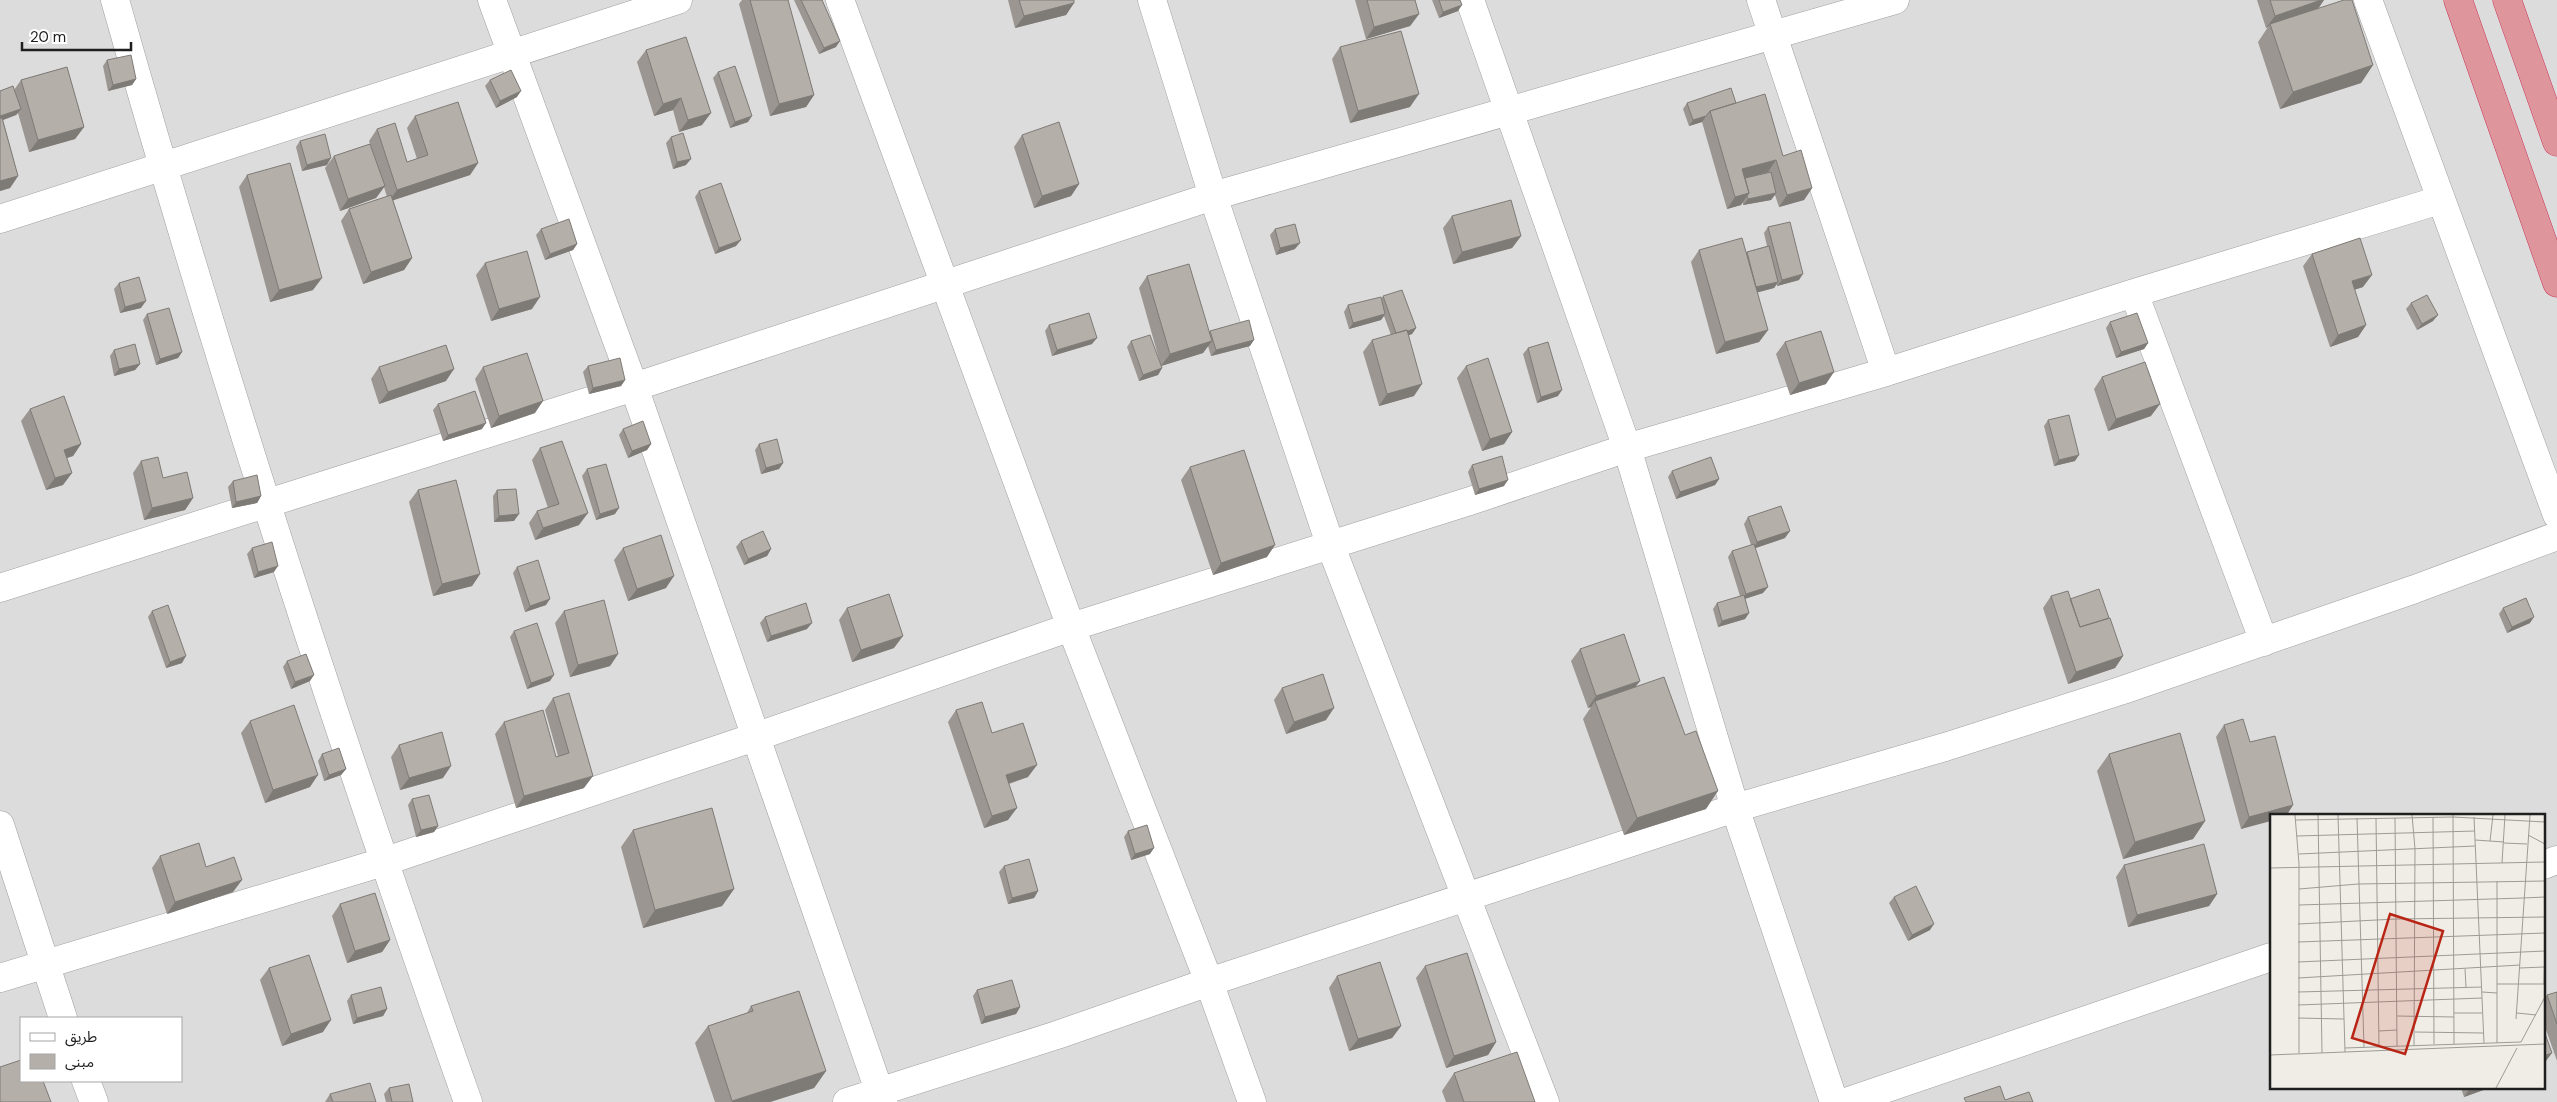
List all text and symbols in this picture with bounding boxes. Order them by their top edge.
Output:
scale bar [22,20,131,52]
text: 20 m [30,27,66,47]
inset map [2270,814,2544,1090]
legend [20,1017,182,1082]
text: طريق [65,1027,97,1047]
text: مبنى [65,1052,94,1072]

